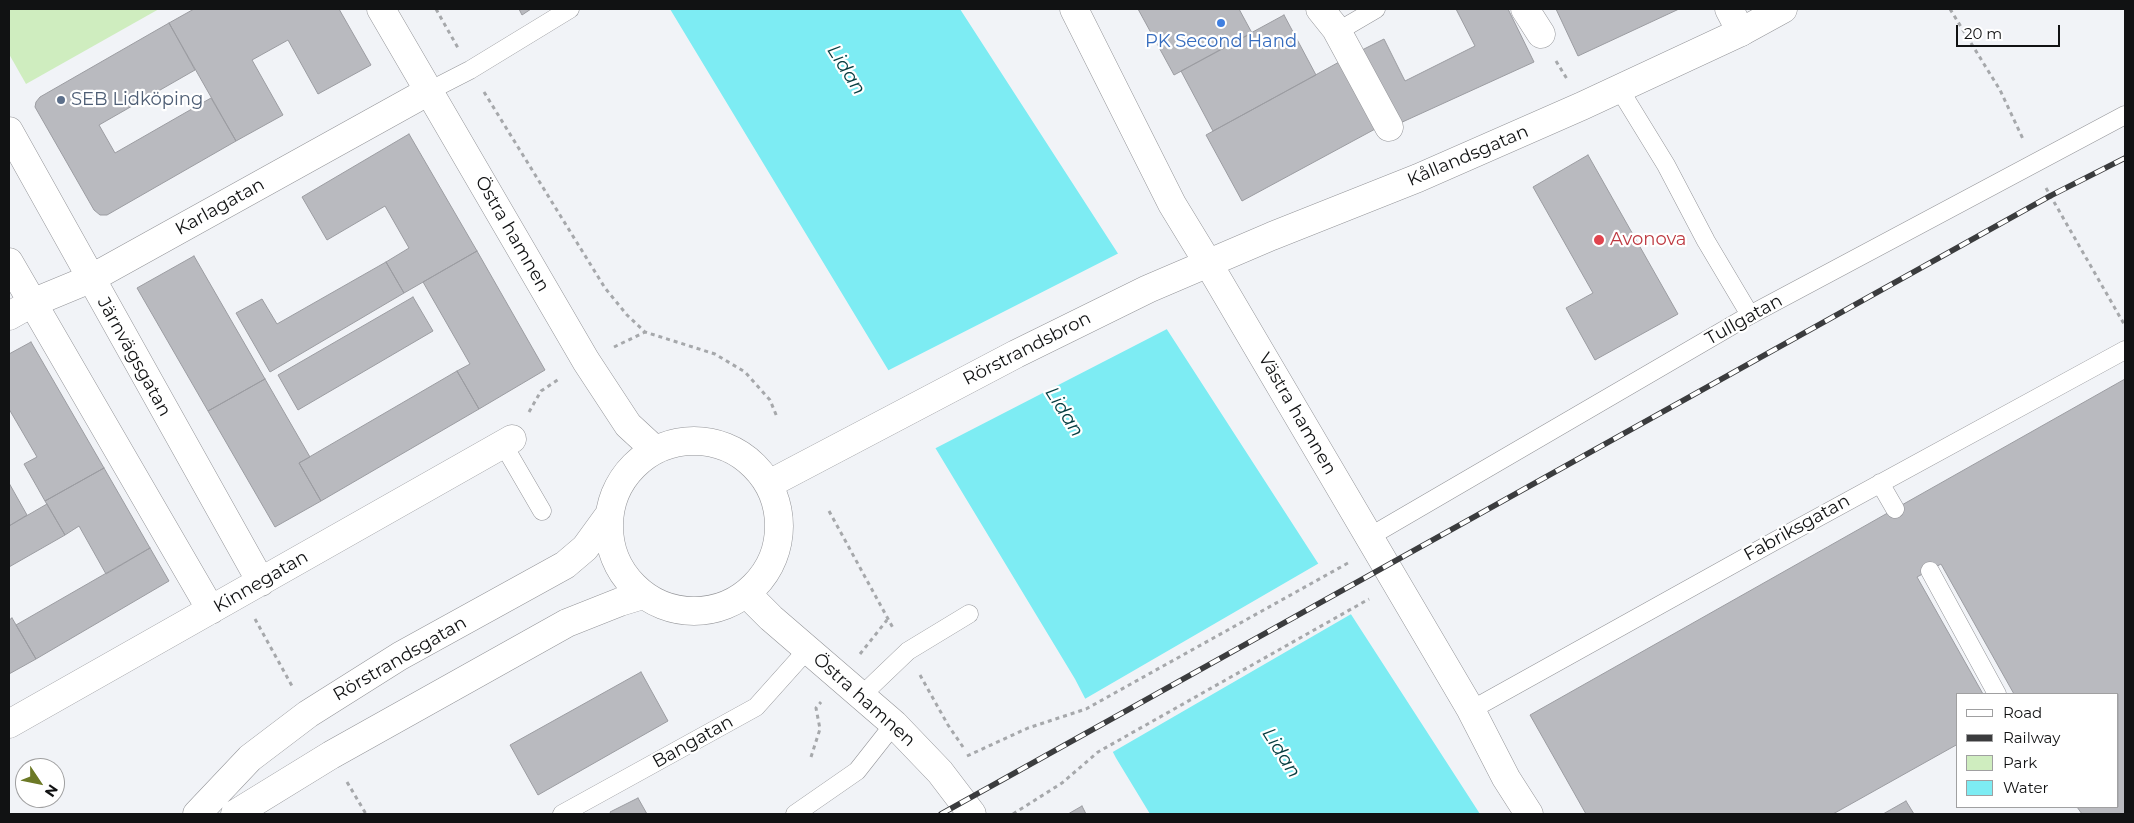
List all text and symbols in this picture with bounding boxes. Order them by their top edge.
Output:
scale bar [1959,15,2063,47]
marker: PK Second Hand [1215,17,1227,29]
text: 20 m [1964,24,2002,43]
place label: PK Second Hand [1145,31,1297,53]
water label: Lidan [822,41,870,99]
place label: SEB Lidköping [71,89,203,111]
marker: SEB Lidköping [55,94,67,106]
street label: Kållandsgatan [1404,121,1532,191]
street label: Östra hamnen [470,172,554,296]
street label: Karlagatan [172,174,268,240]
place label: Avonova [1610,229,1686,251]
marker: Avonova [1592,233,1606,247]
street label: Tullgatan [1702,290,1786,350]
street label: Järnvägsgatan [92,294,176,420]
street label: Rörstrandsbron [960,307,1094,391]
street label: Västra hamnen [1253,349,1341,479]
water label: Lidan [1040,383,1088,441]
street label: Fabriksgatan [1740,490,1854,566]
street label: Kinnegatan [210,546,312,618]
street label: Rörstrandsgatan [329,612,471,706]
street label: Östra hamnen [808,648,920,752]
legend [1956,693,2119,808]
text: Road [2003,703,2042,722]
street label: Bangatan [649,711,737,773]
water label: Lidan [1257,724,1305,782]
text: Railway [2003,728,2060,747]
text: Park [2003,753,2037,772]
north arrow [15,758,65,808]
text: Water [2003,778,2049,797]
text: N [41,781,62,801]

